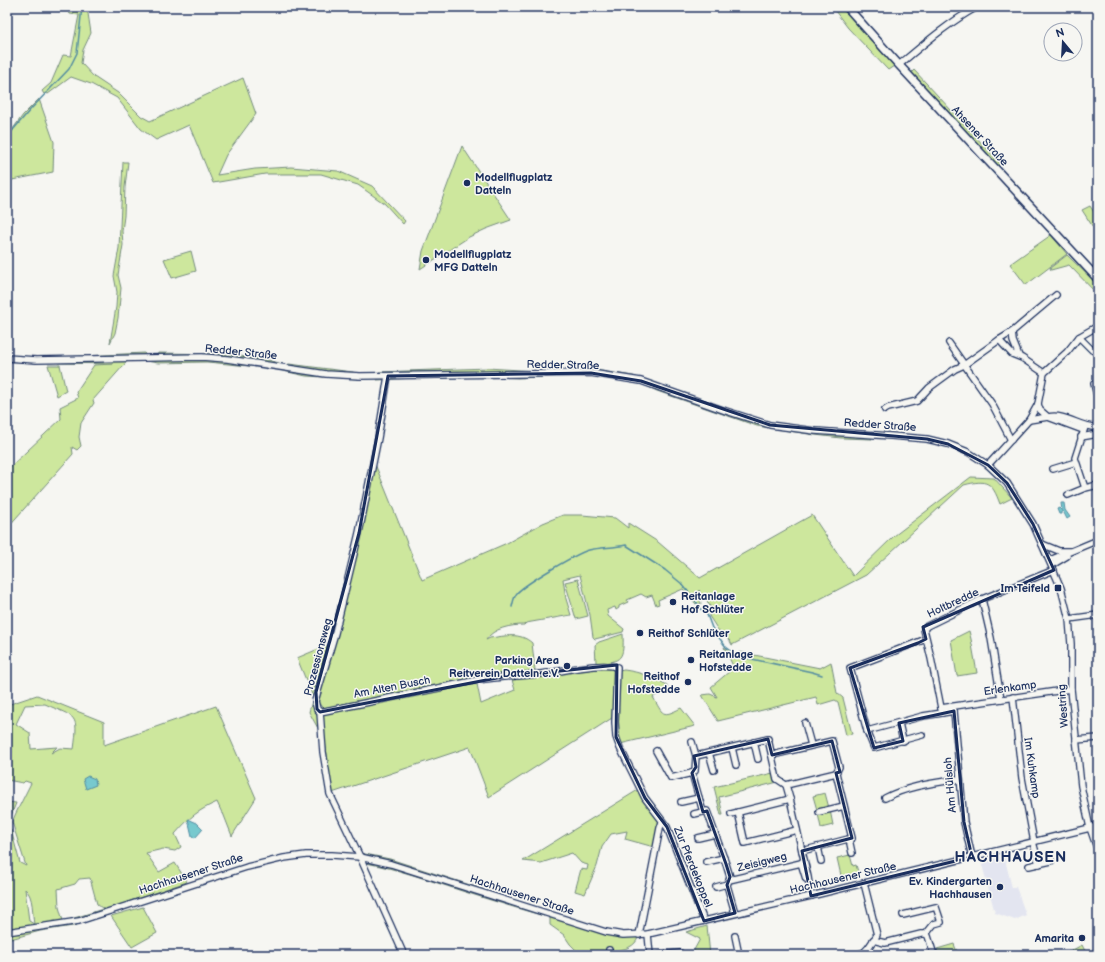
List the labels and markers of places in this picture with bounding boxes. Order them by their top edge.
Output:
place label: Modellflugplatz Datteln [475,171,553,197]
marker: Modellflugplatz Datteln [462,178,472,188]
place label: Modellflugplatz MFG Datteln [434,248,512,274]
marker: Modellflugplatz MFG Datteln [421,255,431,265]
place label: Im Teifeld [1001,582,1050,595]
marker: Im Teifeld [1053,583,1063,593]
place label: Reitanlage Hof Schlüter [681,590,745,616]
marker: Reitanlage Hof Schlüter [668,597,678,607]
place label: Reithof Schlüter [648,627,730,640]
marker: Reithof Schlüter [635,628,645,638]
place label: Reitanlage Hofstedde [699,648,753,674]
place label: Parking Area Reitverein Datteln e.V. [449,654,560,680]
marker: Reitanlage Hofstedde [686,655,696,665]
marker: Parking Area Reitverein Datteln e.V. [562,661,572,671]
place label: Reithof Hofstedde [627,670,681,696]
marker: Reithof Hofstedde [683,677,693,687]
place label: Ev. Kindergarten Hachhausen [909,875,992,901]
marker: Ev. Kindergarten Hachhausen [995,882,1005,892]
place label: Amarita [1034,932,1074,945]
marker: Amarita [1077,933,1087,943]

